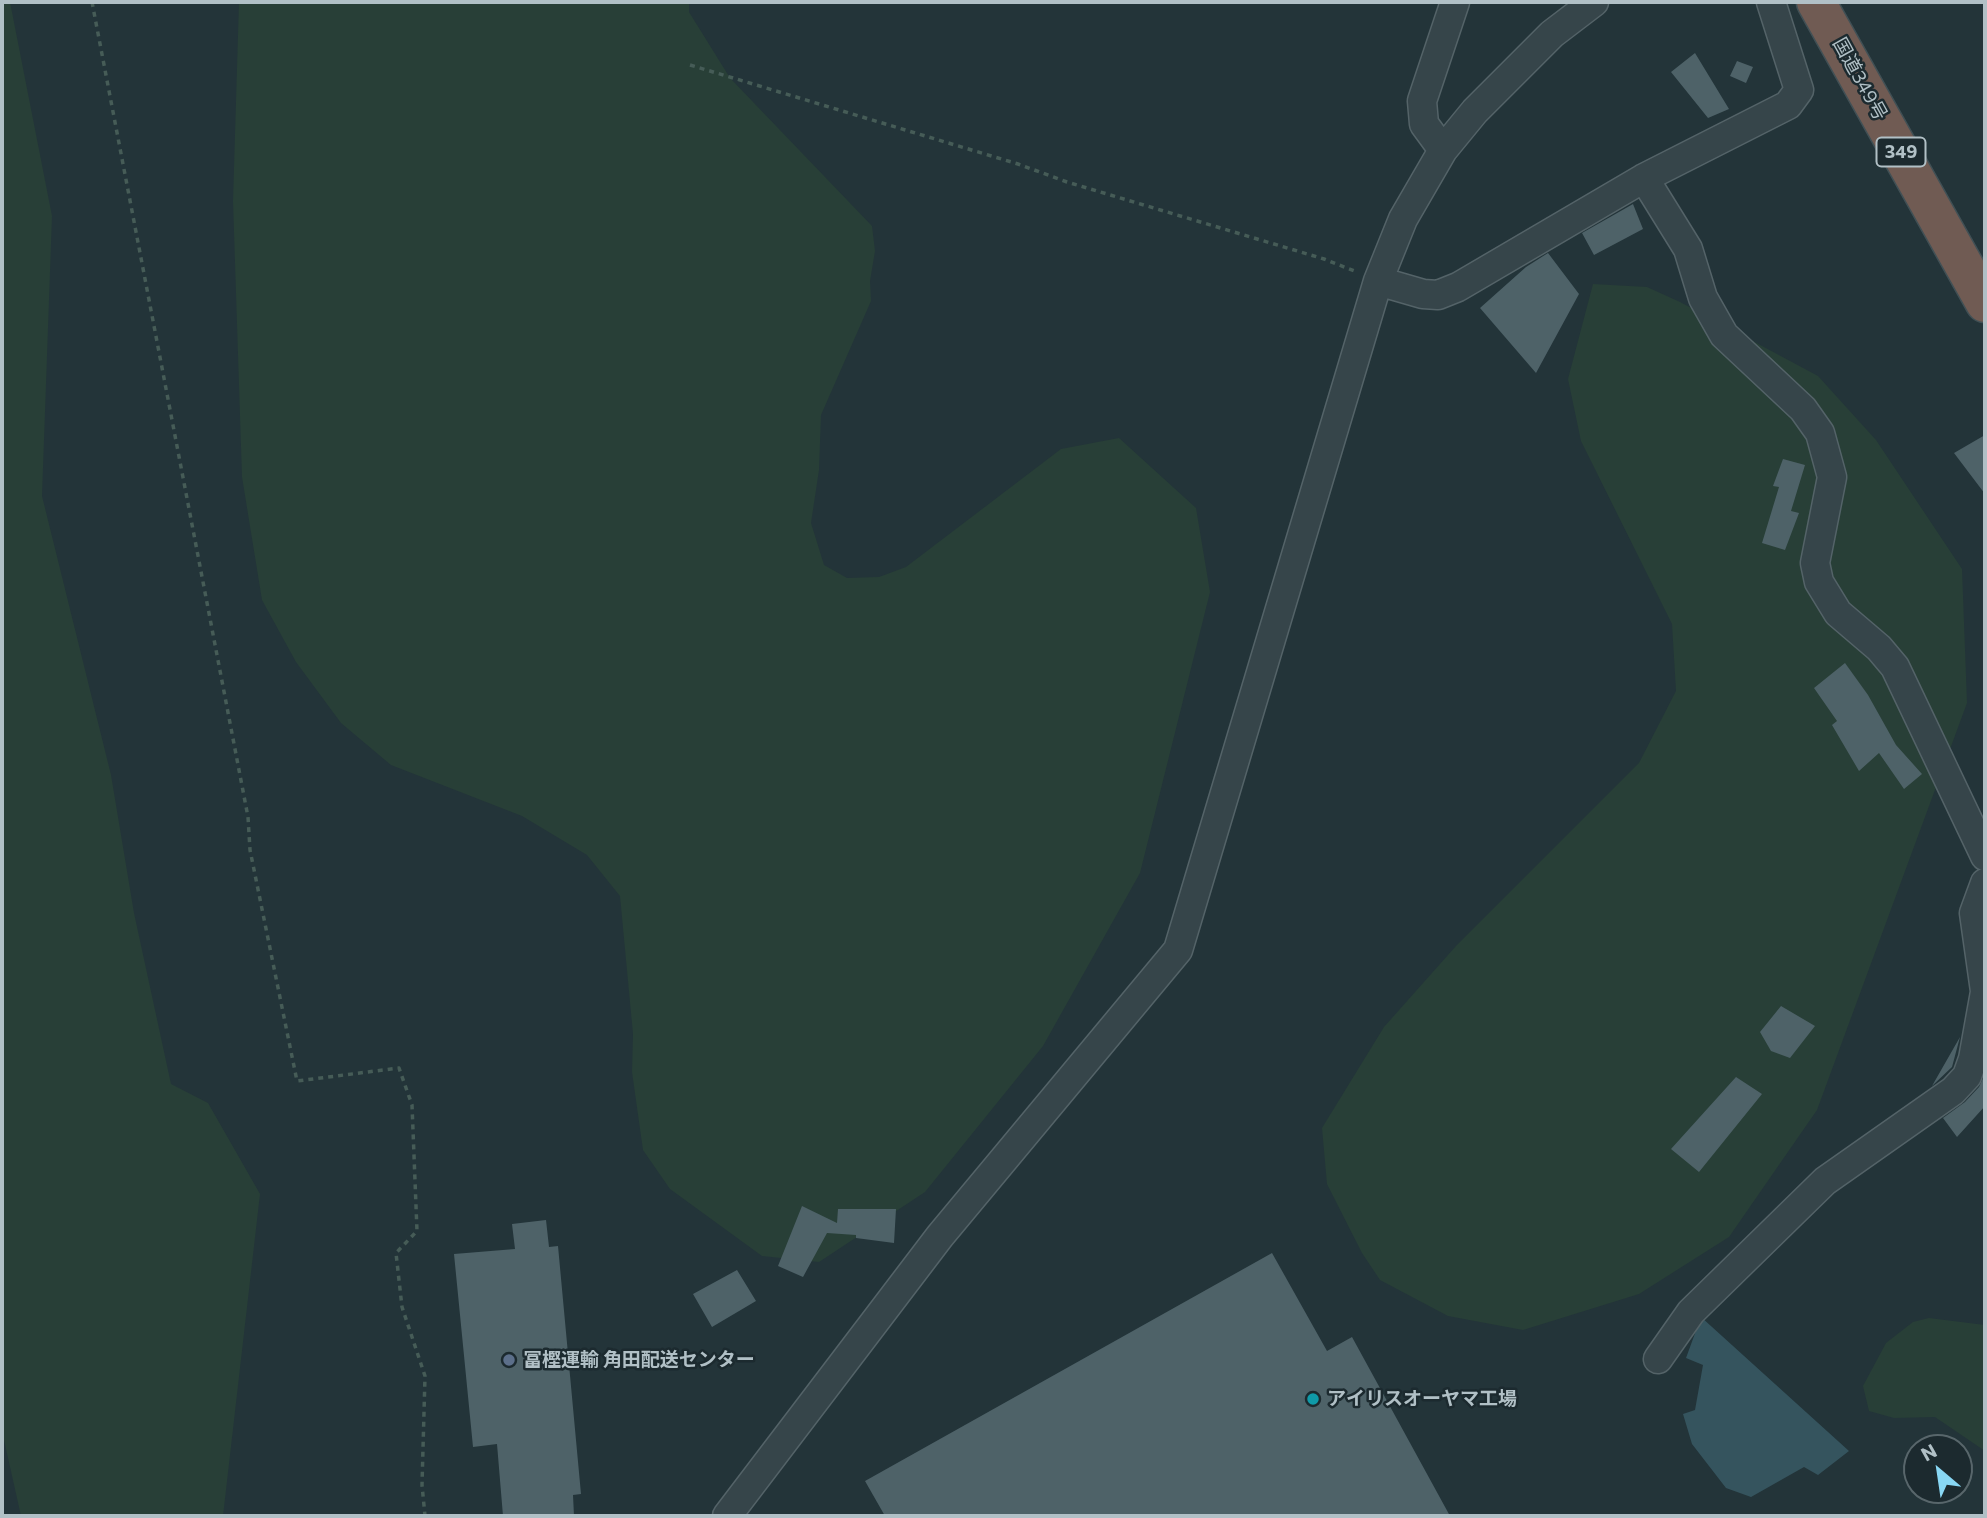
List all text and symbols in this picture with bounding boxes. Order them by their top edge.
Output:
street label: 国道349号 [1828,34,1892,124]
road number: 349 [1876,138,1926,167]
place label: 冨樫運輸 角田配送センター [523,1349,755,1371]
marker: 冨樫運輸 角田配送センター [501,1352,517,1368]
place label: アイリスオーヤマ工場 [1327,1388,1517,1410]
marker: アイリスオーヤマ工場 [1305,1391,1321,1407]
north arrow [1903,1434,1973,1504]
text: N [1917,1438,1940,1465]

